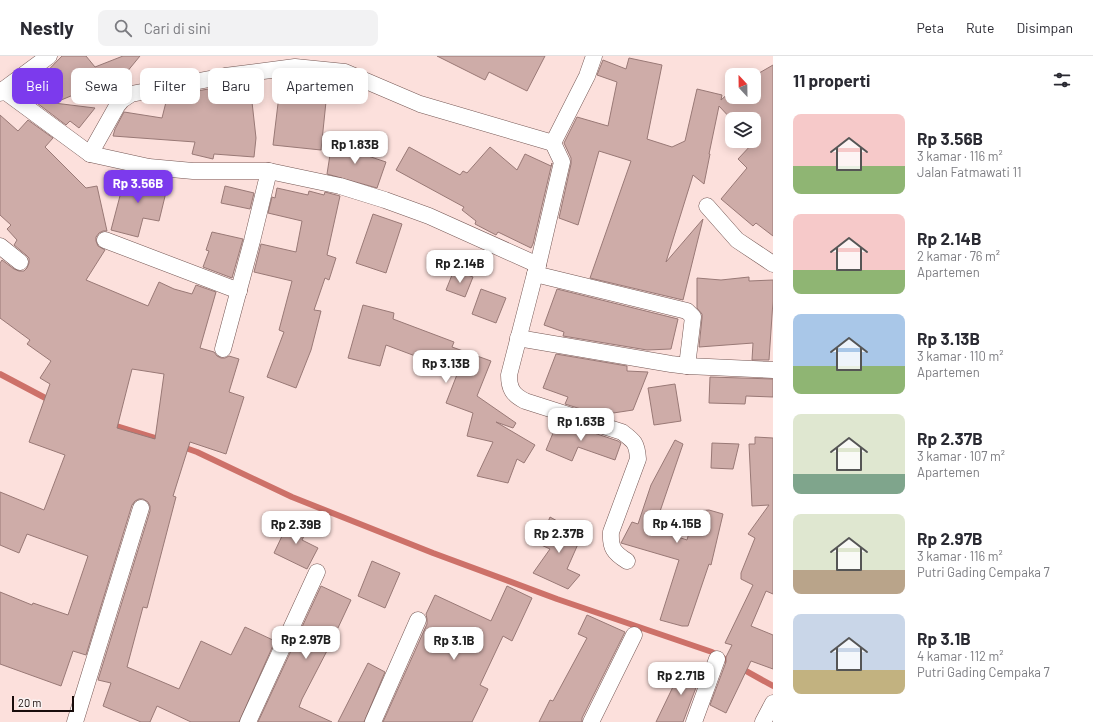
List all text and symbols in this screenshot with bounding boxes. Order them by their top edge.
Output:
search box [98,10,378,46]
text: Nestly [20,16,74,39]
icon: search [112,17,134,39]
text: Cari di sini [144,19,211,37]
text: Peta [916,19,944,36]
text: Rute [966,19,994,36]
text: Disimpan [1016,19,1073,36]
chip: Beli [12,68,63,104]
chip: Sewa [71,68,132,104]
chip: Filter [140,68,200,104]
chip: Baru [208,68,264,104]
chip: Apartemen [272,68,368,104]
north arrow [725,68,761,104]
map controls [725,68,761,148]
icon: filters [1051,69,1073,91]
text: 11 properti [793,70,870,90]
button: layers [725,112,761,148]
text: Rp 3.56B [917,128,983,148]
icon: home [825,130,873,178]
pin: Rp 1.83B [314,131,396,165]
text: Rp 1.83B [331,136,379,152]
text: 3 kamar · 116 m² [917,148,1003,164]
text: Jalan Fatmawati 11 [917,164,1022,180]
pin: Rp 3.56B [97,170,179,204]
text: Rp 3.56B [113,175,163,191]
text: Rp 2.14B [917,228,981,248]
icon: home [825,230,873,278]
text: 2 kamar · 76 m² [917,248,1000,264]
pin: Rp 2.14B [419,250,501,284]
text: Rp 2.14B [435,255,485,271]
text: Apartemen [917,264,980,280]
text: Rp 3.13B [917,328,980,348]
icon: home [825,330,873,378]
text: 3 kamar · 110 m² [917,348,1003,364]
pin: Rp 3.13B [405,350,487,384]
text: Rp 3.13B [422,355,470,371]
text: Apartemen [917,364,980,380]
pin: Rp 1.63B [540,408,622,442]
text: Rp 1.63B [557,413,605,429]
text: Rp 2.37B [917,428,983,448]
icon: home [825,430,873,478]
text: 3 kamar · 107 m² [917,448,1005,464]
text: Apartemen [917,464,980,480]
pin: Rp 4.15B [636,510,718,544]
pin: Rp 2.39B [255,511,337,545]
text: Rp 4.15B [652,515,702,531]
text: Rp 2.39B [271,516,321,532]
pin: Rp 2.37B [518,520,600,554]
text: Rp 2.37B [534,525,584,541]
text: Rp 2.97B [917,528,983,548]
icon: home [825,530,873,578]
text: 3 kamar · 116 m² [917,548,1003,564]
text: Putri Gading Cempaka 7 [917,564,1050,580]
pin: Rp 2.97B [265,626,347,660]
pin: Rp 3.1B [417,627,491,661]
text: Rp 3.1B [917,628,971,648]
icon: home [825,630,873,678]
text: Rp 2.97B [281,631,331,647]
text: Rp 3.1B [433,632,475,648]
text: 4 kamar · 112 m² [917,648,1004,664]
pin: Rp 2.71B [640,662,722,696]
text: Putri Gading Cempaka 7 [917,664,1050,680]
text: Rp 2.71B [657,667,705,683]
scale bar [12,694,74,713]
text: 20 m [18,696,41,709]

